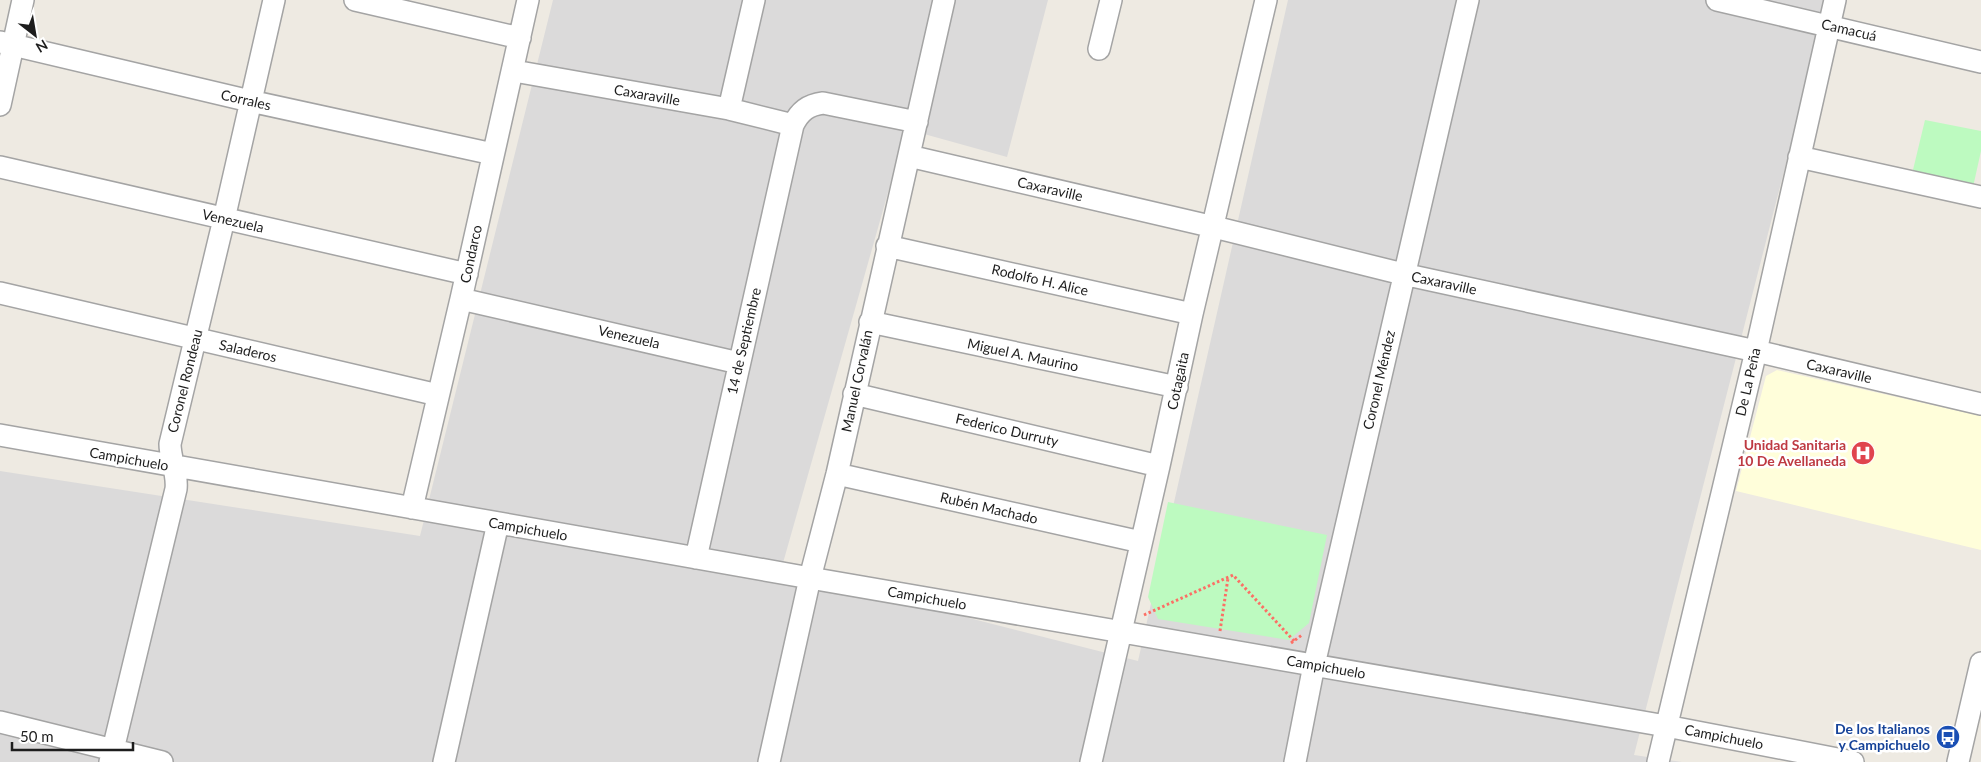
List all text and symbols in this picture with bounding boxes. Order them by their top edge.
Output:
north arrow [10,10,60,60]
street label: Camacuá [1820,15,1878,44]
text: N [33,37,51,57]
street label: Caxaraville [613,80,681,109]
street label: Corrales [219,85,273,114]
street label: Caxaraville [1016,173,1084,204]
street label: Venezuela [201,205,266,236]
street label: Condarco [456,223,485,285]
street label: Rodolfo H. Alice [990,260,1090,299]
street label: Caxaraville [1410,267,1478,298]
street label: 14 de Septiembre [723,286,764,396]
street label: Venezuela [597,321,662,352]
street label: Coronel Rondeau [163,327,206,434]
street label: Manuel Corvalán [837,328,876,434]
street label: Coronel Méndez [1359,329,1398,431]
street label: Miguel A. Maurino [966,334,1080,375]
street label: Saladeros [218,336,279,365]
street label: De La Peña [1731,346,1764,418]
street label: Cotagaita [1163,350,1192,411]
street label: Caxaraville [1805,355,1873,386]
street label: Federico Durruty [954,409,1061,450]
place label: Unidad Sanitaria 10 De Avellaneda [1737,436,1846,469]
hospital icon: Unidad Sanitaria 10 De Avellaneda [1850,440,1876,466]
street label: Campichuelo [88,443,170,474]
street label: Rubén Machado [939,488,1040,527]
street label: Campichuelo [487,513,569,544]
street label: Campichuelo [886,582,968,613]
street label: Campichuelo [1285,651,1367,682]
scale bar [12,720,134,752]
place label: De los Italianos y Campichuelo [1835,720,1930,753]
street label: Campichuelo [1683,721,1765,752]
bus stop icon: De los Italianos y Campichuelo [1935,724,1961,750]
text: 50 m [20,727,54,745]

